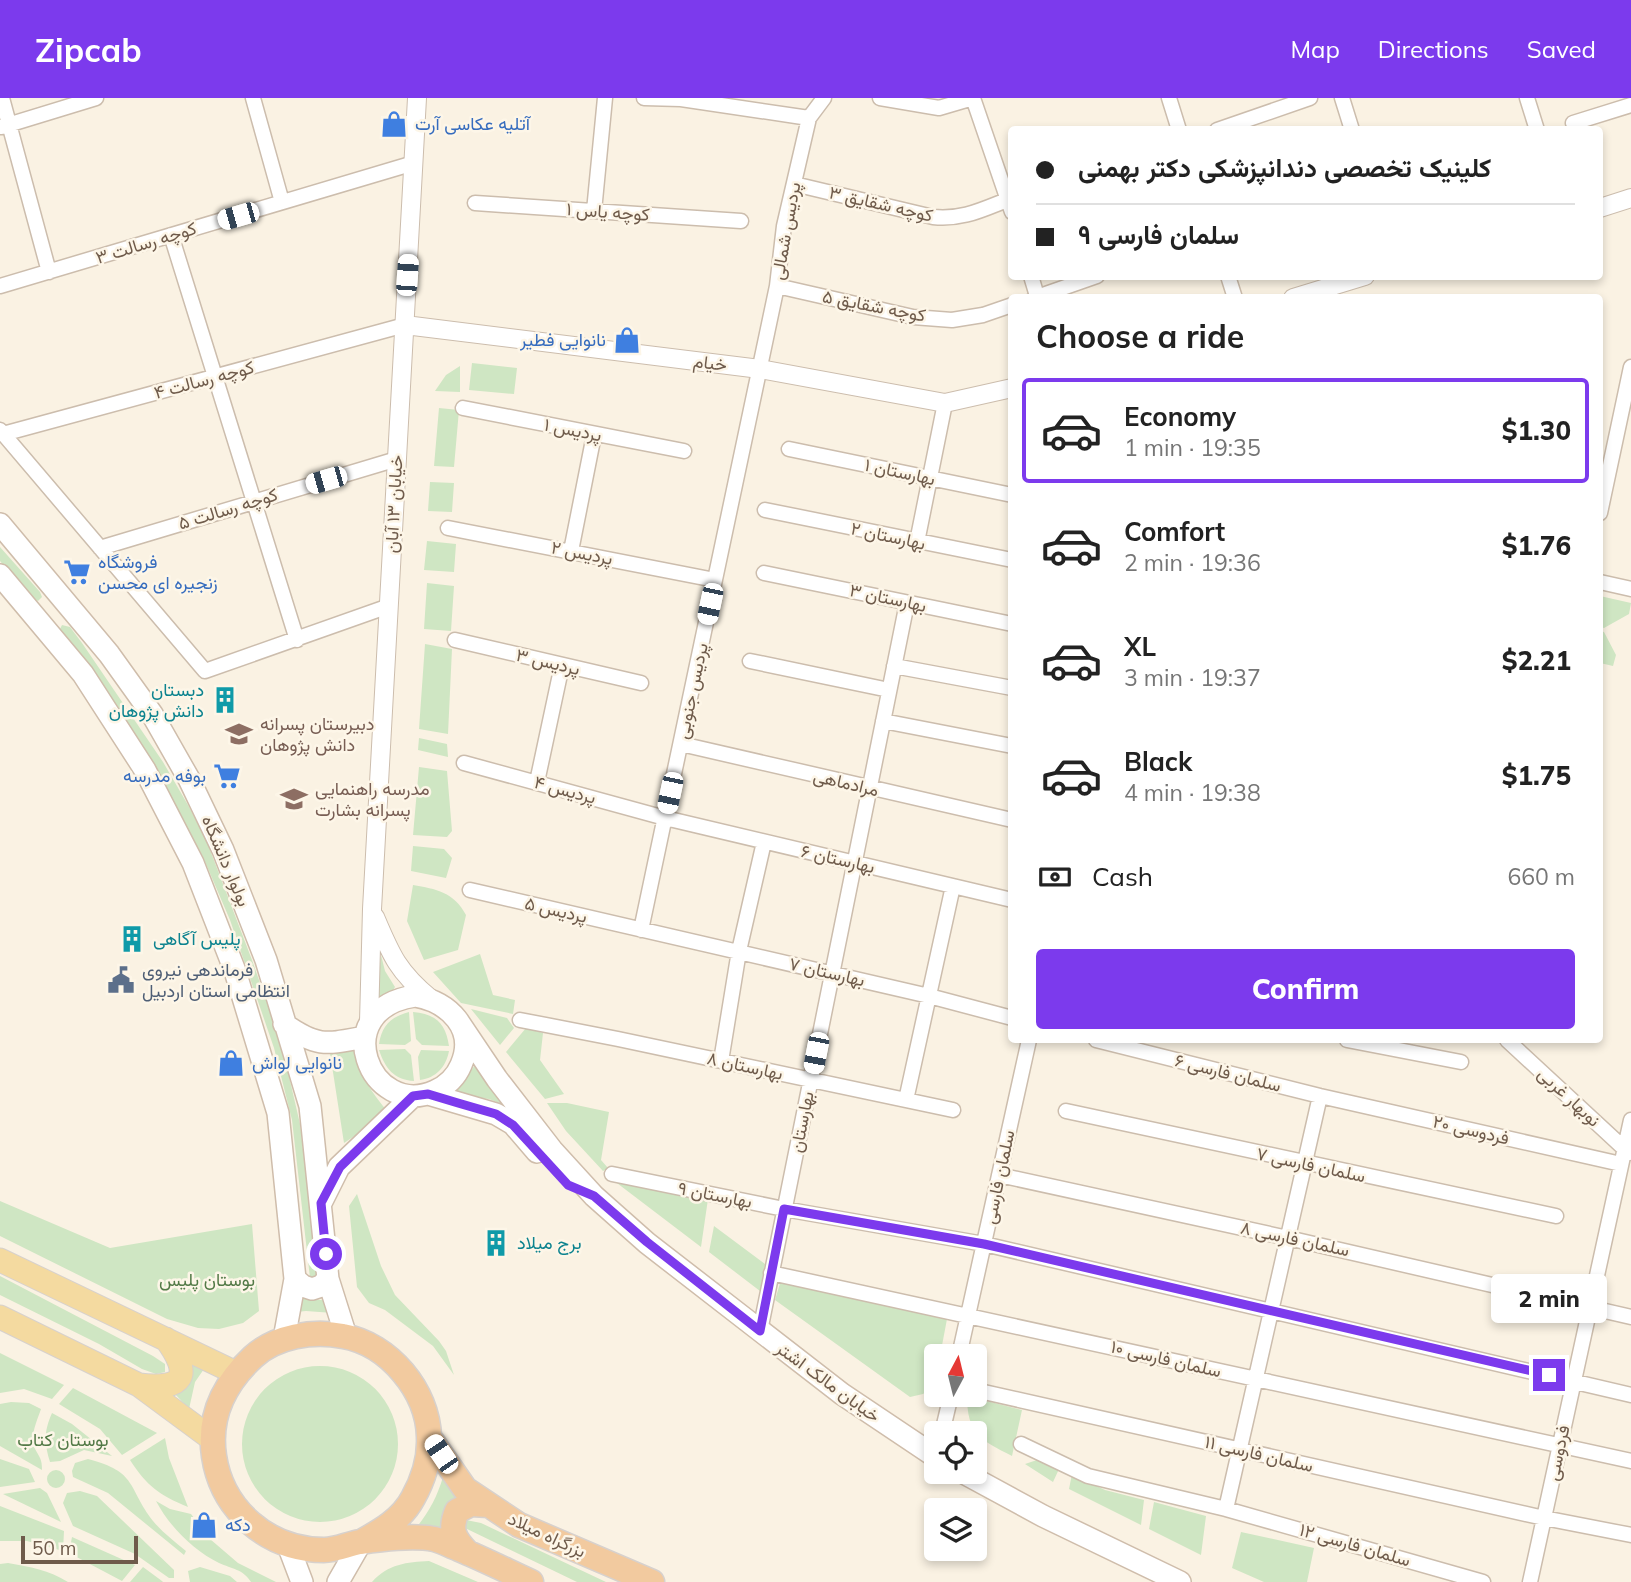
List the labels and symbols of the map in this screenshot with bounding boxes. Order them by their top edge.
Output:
shop icon: آتلیه عکاسی آرت [379,109,409,139]
place label: آتلیه عکاسی آرت [415,112,532,135]
street label: پردیس شمالی [766,180,806,282]
street label: کوچه شقایق ۳ [827,180,935,228]
street label: کوچه یاس ۱ [565,197,651,227]
car [215,200,262,232]
street label: کوچه رسالت ۳ [93,216,199,270]
car [396,253,419,297]
street label: کوچه شقایق ۵ [820,284,928,328]
shop icon: نانوایی فطیر [612,325,642,355]
place label: نانوایی فطیر [519,328,606,351]
street label: خیام [692,349,728,377]
street label: کوچه رسالت ۴ [151,355,257,405]
street label: پردیس ۱ [542,413,604,447]
street label: بهارستان ۱ [863,453,938,490]
street label: خیابان ۱۳ آبان [379,454,408,554]
car [303,464,350,496]
street label: کوچه رسالت ۵ [175,482,281,536]
street label: بهارستان ۲ [849,516,928,555]
street label: پردیس ۲ [549,535,615,571]
place label: فروشگاه زنجیره ای محسن [98,550,218,594]
supermarket icon: فروشگاه زنجیره ای محسن [62,557,92,587]
street label: بهارستان ۳ [847,578,929,617]
car [696,581,725,627]
street label: پردیس جنوبی [670,641,714,741]
street label: پردیس ۳ [514,643,582,681]
place label: دبستان دانش پژوهان [109,678,204,723]
building icon: دبستان دانش پژوهان [210,685,240,715]
place label: دبیرستان پسرانه دانش پژوهان [260,712,374,757]
school or university icon: دبیرستان پسرانه دانش پژوهان [224,719,254,749]
supermarket icon: بوفه مدرسه [212,761,242,791]
place label: بوفه مدرسه [123,764,206,787]
street label: مرادماهی [811,764,881,801]
street label: پردیس ۴ [531,770,599,810]
car [656,770,685,816]
place label: مدرسه راهنمایی پسرانه بشارت [315,777,430,822]
school or university icon: مدرسه راهنمایی پسرانه بشارت [279,784,309,814]
street label: بولوار دانشگاه [197,812,256,910]
street label: بهارستان ۶ [799,839,877,878]
street label: پردیس ۵ [522,891,590,929]
building icon: پلیس آگاهی [117,924,147,954]
place label: پلیس آگاهی [153,927,241,951]
street label: بهارستان ۷ [787,952,867,991]
place label: فرماندهی نیروی انتظامی استان اردبیل [142,958,290,1002]
public building icon: فرماندهی نیروی انتظامی استان اردبیل [106,965,136,995]
car [802,1030,831,1076]
street label: بهارستان ۸ [705,1046,785,1085]
shop icon: نانوایی لواش [216,1048,246,1078]
street label: سلمان فارسی ۶ [1173,1048,1284,1097]
place label: نانوایی لواش [252,1051,342,1074]
street label: نوبهار غربی [1533,1062,1606,1131]
street label: بهارستان [784,1089,819,1154]
street label: فردوسی ۲۰ [1431,1110,1512,1149]
street label: سلمان فارسی [977,1128,1020,1226]
street label: سلمان فارسی ۷ [1255,1142,1368,1187]
street label: بهارستان ۹ [676,1176,754,1213]
street label: سلمان فارسی ۸ [1239,1216,1352,1261]
building icon: برج میلاد [481,1228,511,1258]
place label: برج میلاد [517,1231,582,1255]
route start [310,1238,342,1270]
park label: بوستان پلیس [159,1268,255,1292]
callout: 2 min [1491,1274,1607,1322]
street label: سلمان فارسی ۱۰ [1109,1335,1224,1382]
street label: خیابان مالک اشتر [771,1336,885,1427]
north arrow [924,1344,987,1407]
route end [1533,1359,1565,1391]
street label: فردوسی [1540,1423,1575,1483]
park label: بوستان کتاب [17,1428,109,1451]
street label: سلمان فارسی ۱۱ [1203,1430,1316,1477]
car [421,1431,462,1477]
street label: بزرگراه میلاد [505,1507,590,1563]
shop icon: دکه [189,1510,219,1540]
place label: دکه [225,1513,251,1536]
street label: سلمان فارسی ۱۲ [1297,1518,1413,1571]
scale bar [21,1533,138,1565]

